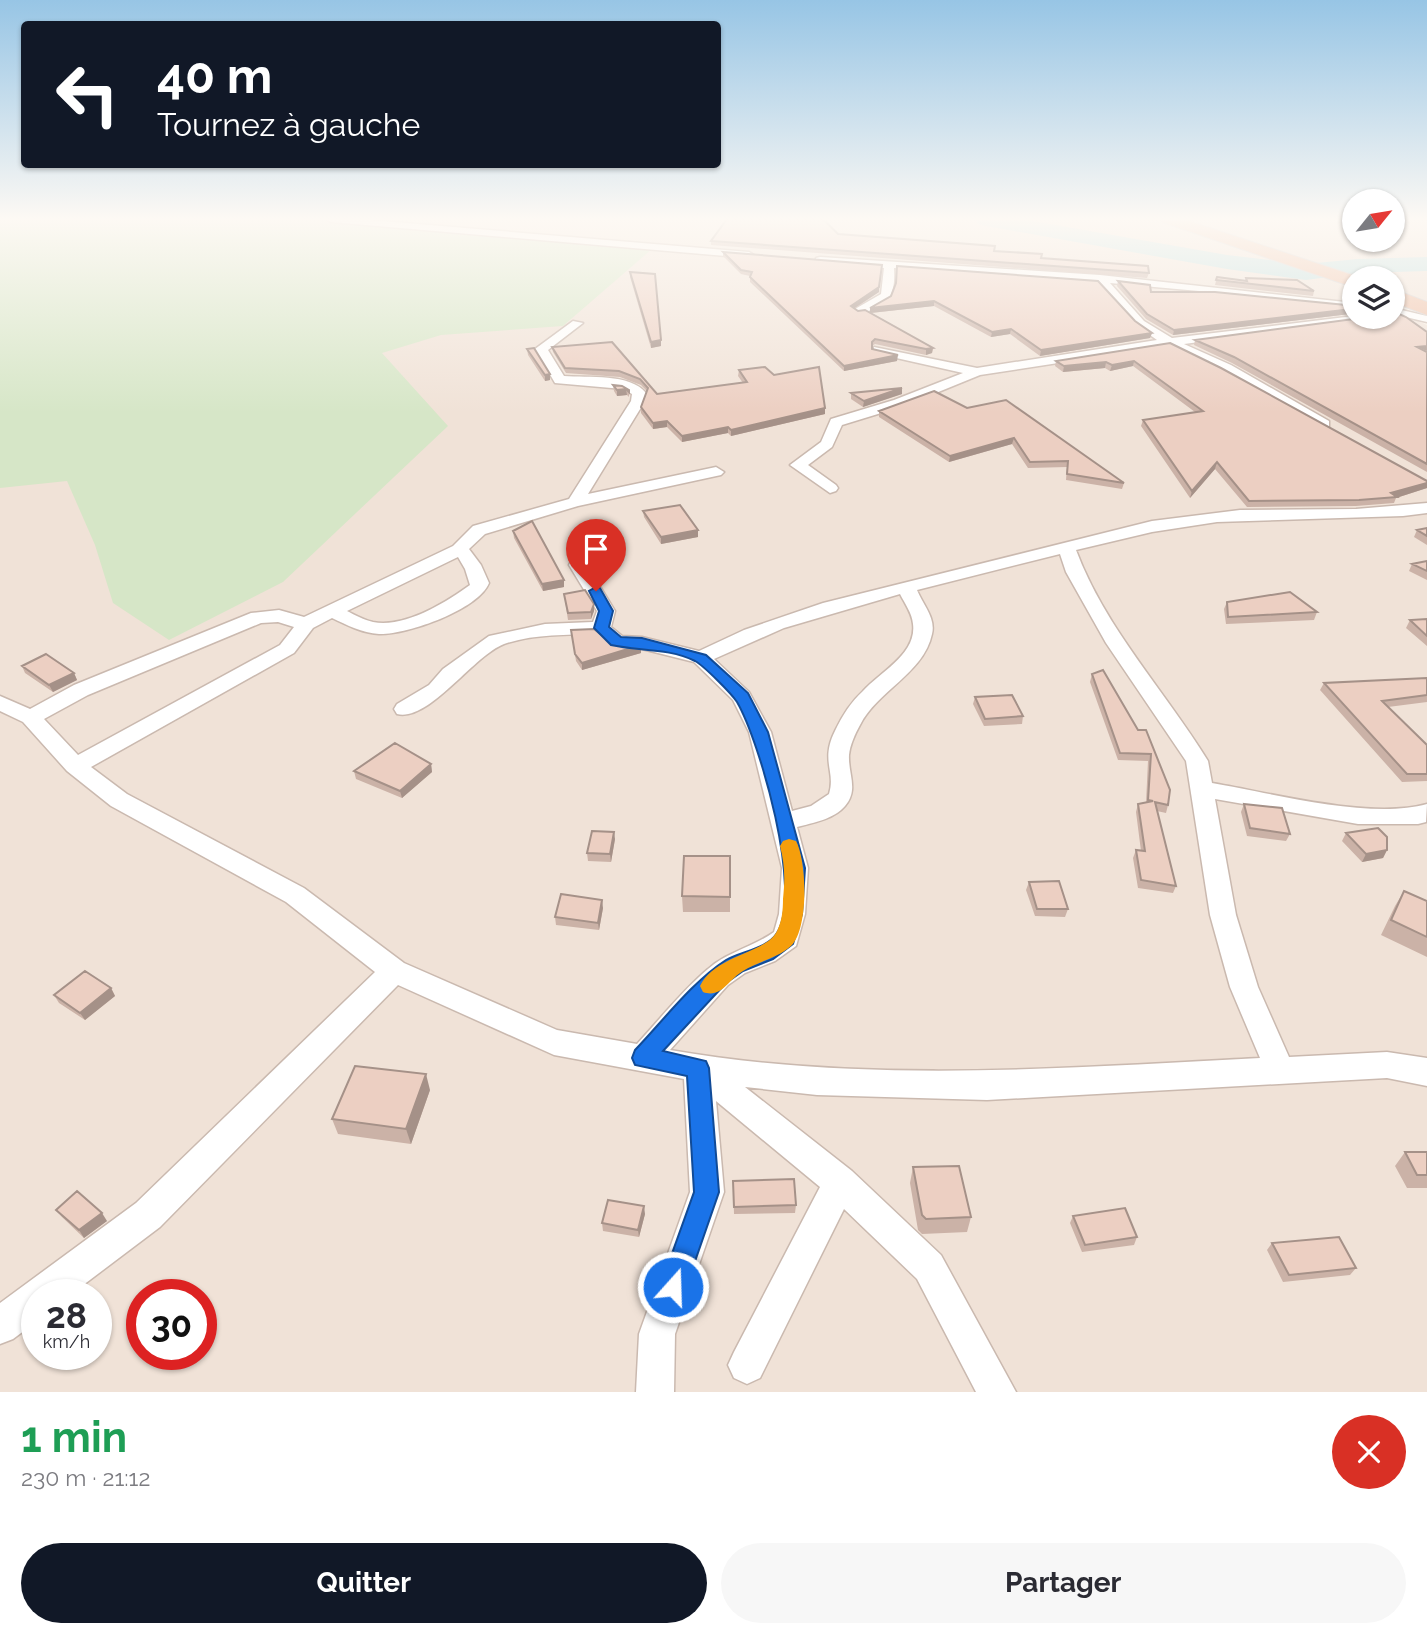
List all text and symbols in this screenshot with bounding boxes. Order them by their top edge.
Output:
text: 40 m [157,47,272,104]
icon: left [42,49,133,140]
text: Tournez à gauche [157,106,420,143]
north arrow [1342,189,1405,252]
map controls [1342,189,1405,329]
button: layers [1342,266,1405,329]
pin [566,519,626,591]
icon: arrive [577,530,615,568]
position arrow [636,1250,710,1324]
speed limit sign: 30 [126,1279,217,1370]
text: 28 [46,1295,87,1336]
text: km/h [43,1331,90,1352]
text: 1 min [21,1413,127,1462]
button: close [1332,1415,1406,1489]
text: 230 m · 21:12 [21,1464,150,1491]
button: Quitter [21,1543,707,1623]
button: Partager [721,1543,1406,1623]

